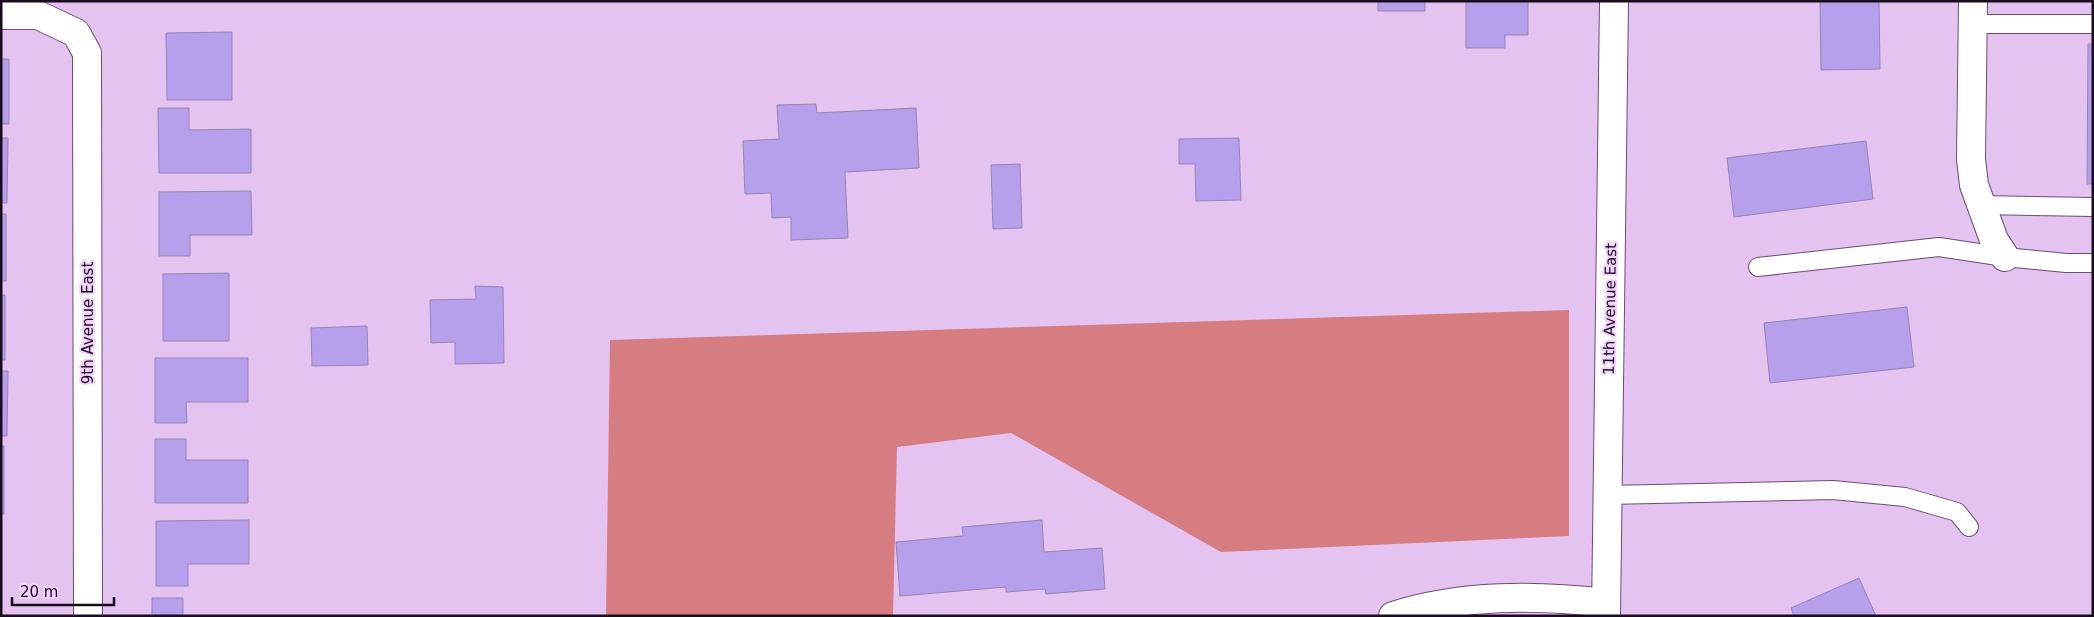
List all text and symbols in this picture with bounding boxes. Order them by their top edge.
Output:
street label: 11th Avenue East [1600,243,1620,375]
street label: 9th Avenue East [79,262,97,384]
scale bar [12,574,115,606]
text: 20 m [20,583,58,601]

